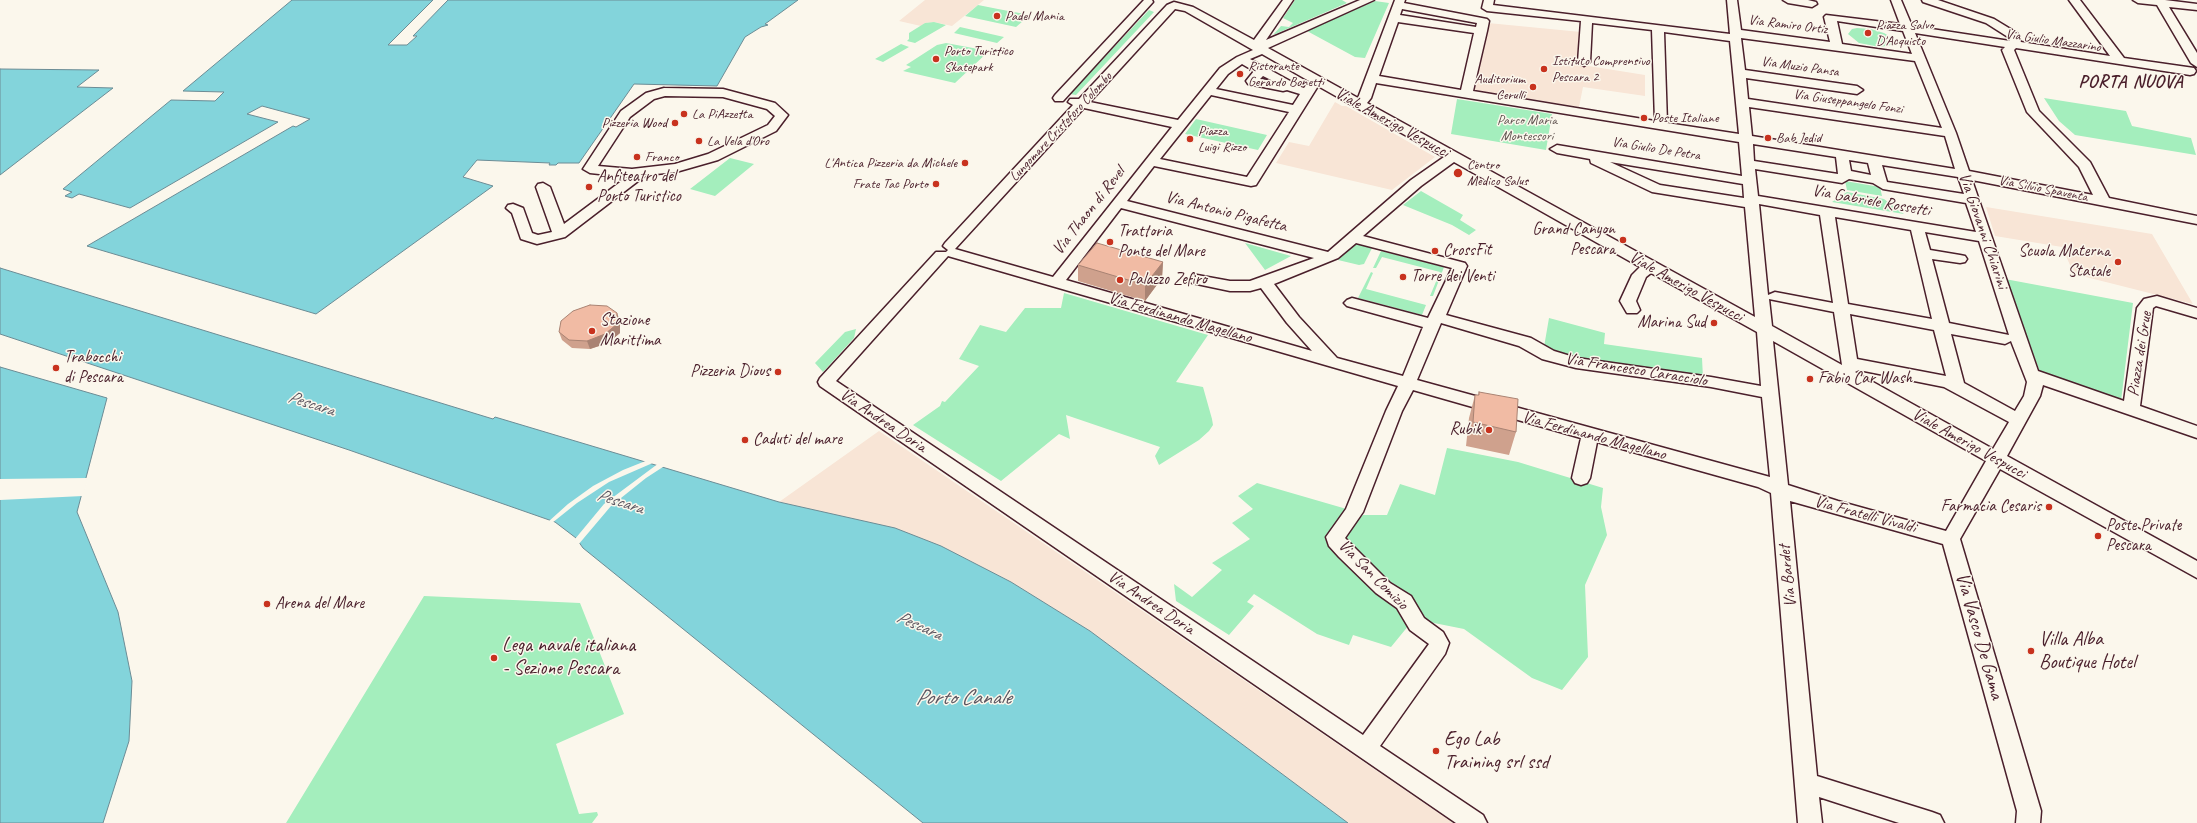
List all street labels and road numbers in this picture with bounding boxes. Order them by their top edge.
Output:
street label: Via Ramiro Ortiz [1748,12,1828,38]
street label: Via Giulio Mazzarino [2004,26,2102,56]
street label: Via Muzio Pansa [1760,53,1840,81]
street label: Lungomare Cristoforo Colombo [1006,69,1116,185]
street label: Viale Amerigo Vespucci [1331,83,1453,163]
street label: Via Giuseppangelo Fonzi [1792,86,1904,118]
street label: Via Giulio De Petra [1611,134,1701,164]
street label: Via Thaon di Revel [1048,163,1130,259]
street label: Via Giovanni Chiarini [1954,170,2012,292]
street label: Via Silvio Spaventa [1997,172,2089,206]
street label: Via Gabriele Rossetti [1810,181,1932,221]
street label: Via Antonio Pigafetta [1163,187,1289,237]
street label: Viale Amerigo Vespucci [1625,247,1747,327]
street label: Via Ferdinando Magellano [1106,288,1254,348]
street label: Piazza dei Grue [2123,310,2157,398]
street label: Via Francesco Caracciolo [1563,349,1709,391]
street label: Via Andrea Doria [836,385,930,457]
street label: Viale Amerigo Vespucci [1908,404,2030,484]
street label: Via Ferdinando Magellano [1520,407,1668,465]
street label: Via Fratelli Vivaldi [1812,492,1918,538]
street label: Via San Comizio [1334,536,1412,614]
street label: Via Bardet [1775,544,1801,608]
street label: Via Andrea Doria [1104,567,1198,639]
street label: Via Vasco De Gama [1949,570,2009,702]

